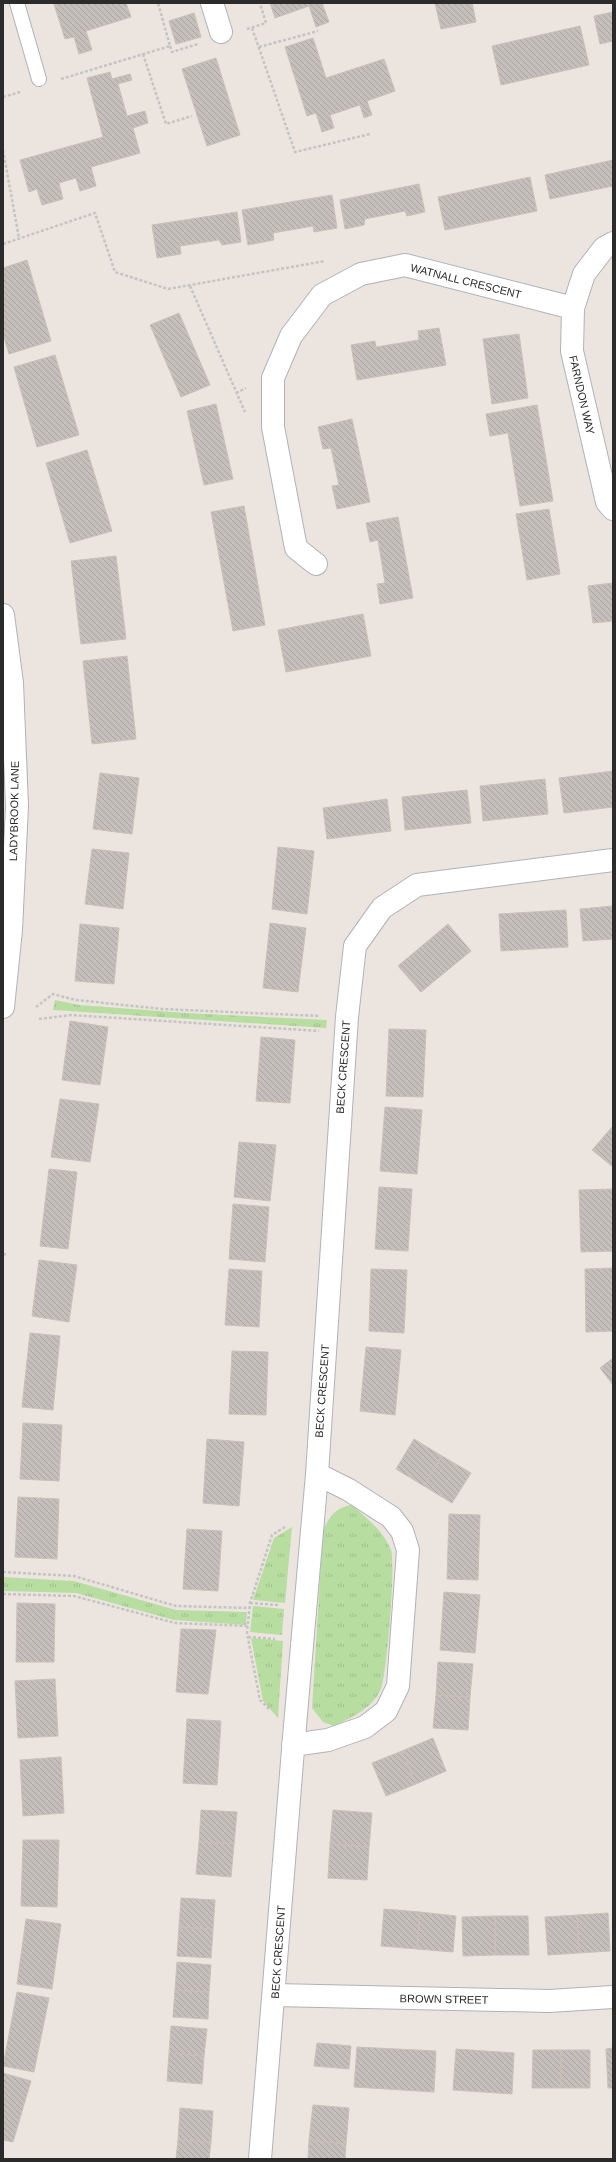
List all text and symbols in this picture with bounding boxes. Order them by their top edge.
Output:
street label: WATNALL CRESCENT [409,261,523,301]
street label: FARNDON WAY [567,354,597,436]
street label: LADYBROOK LANE [7,761,21,861]
street label: BECK CRESCENT [334,1020,352,1114]
street label: BECK CRESCENT [313,1344,331,1438]
street label: BECK CRESCENT [269,1905,287,1999]
street label: BROWN STREET [400,1992,489,2006]

